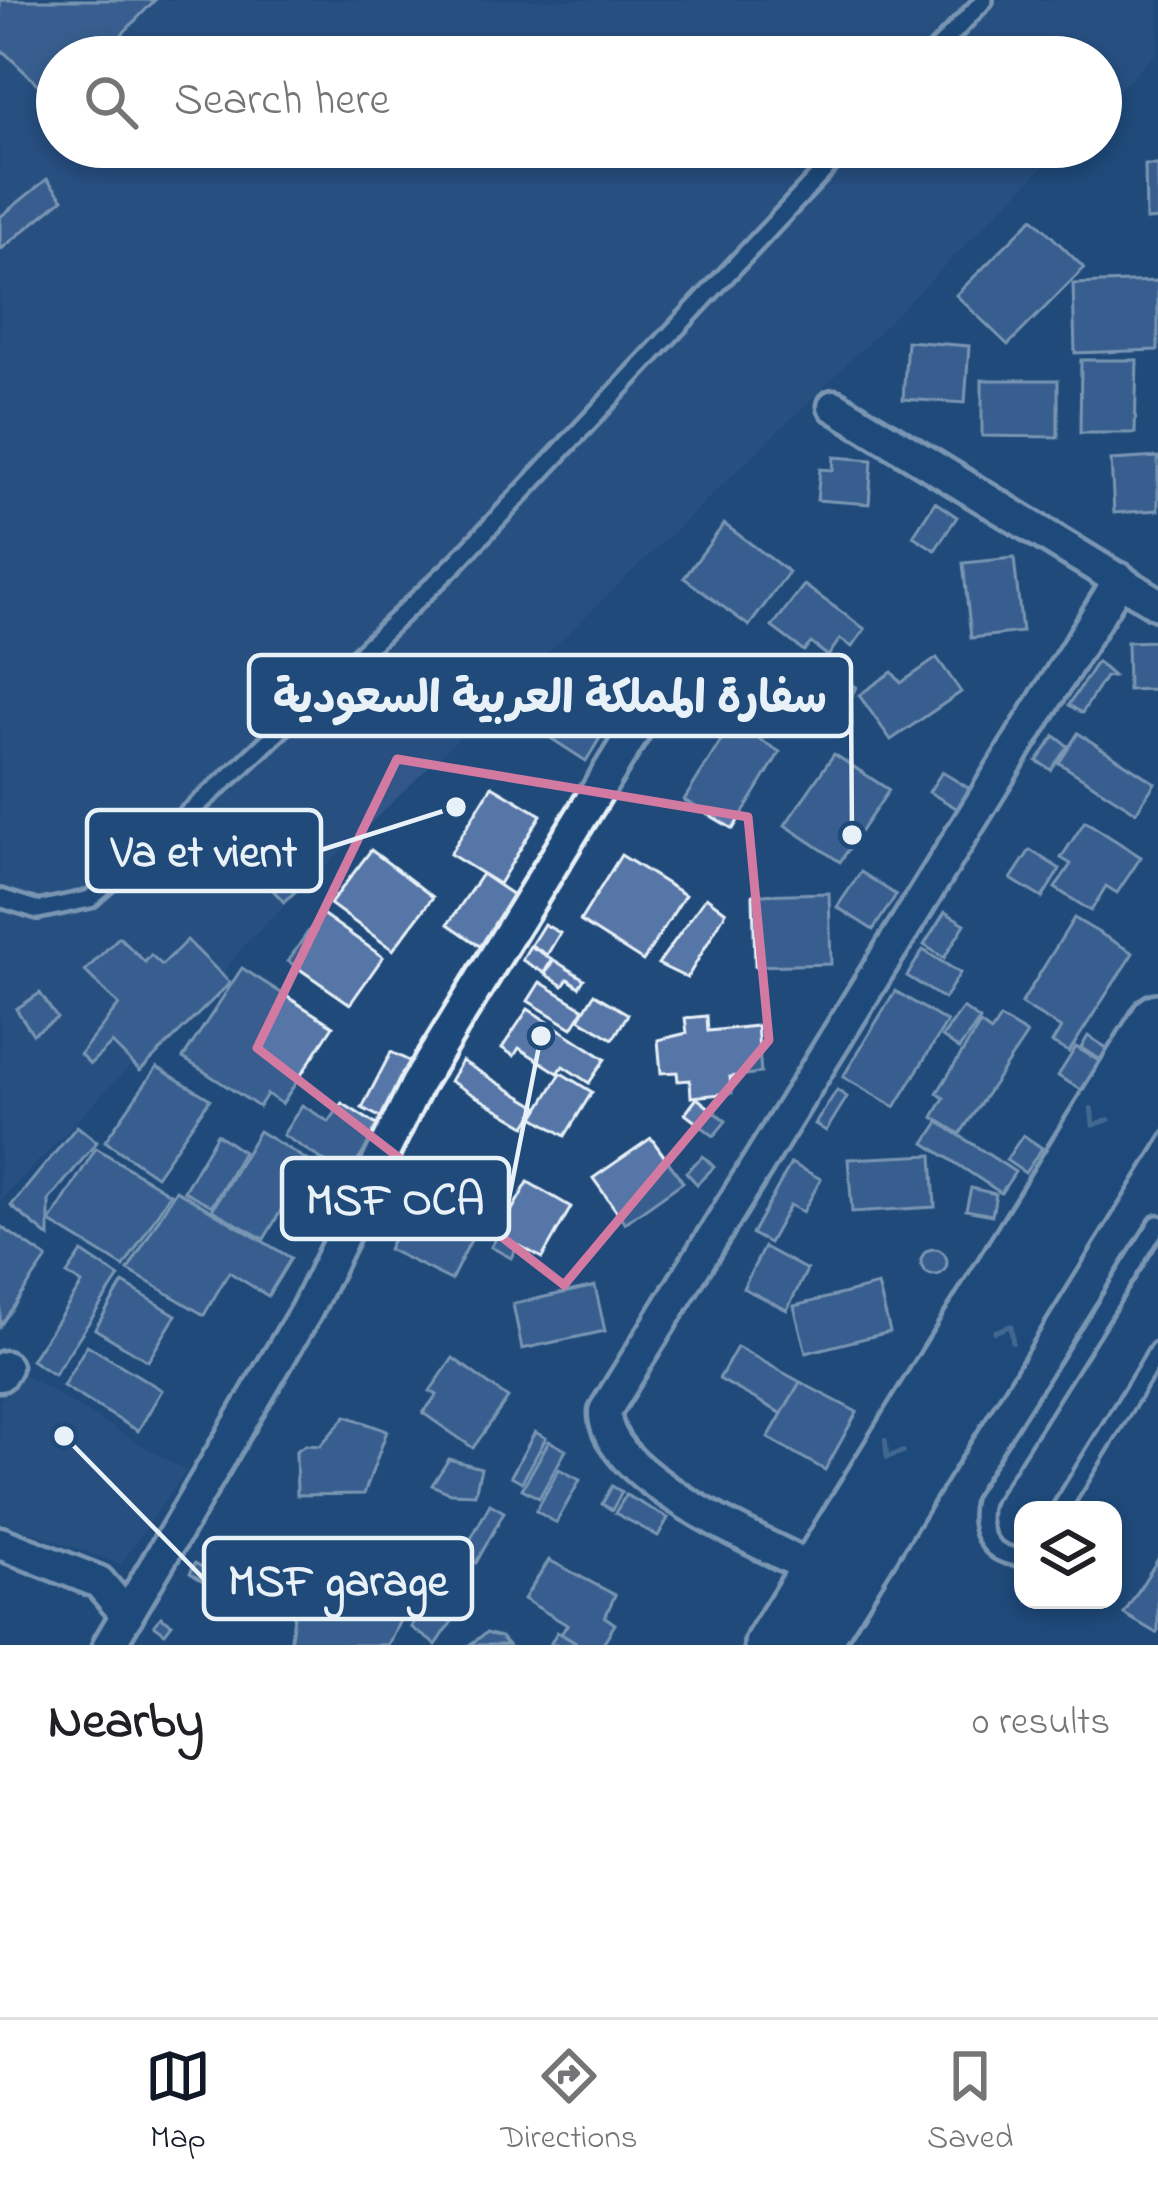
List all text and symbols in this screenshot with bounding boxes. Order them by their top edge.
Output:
search box [36,36,1122,168]
icon: search [78,69,144,135]
text: Search here [174,69,390,135]
callout: سفارة المملكة العربية السعودية [249,655,851,736]
text: سفارة المملكة العربية السعودية [273,668,827,734]
callout: Va et vient [87,810,321,891]
text: Va et vient [110,822,298,888]
one-way arrow [1089,1106,1111,1128]
callout: MSF OCA [282,1158,509,1239]
text: MSF OCA [306,1170,484,1236]
one-way arrow [993,1323,1015,1345]
one-way arrow [883,1438,905,1460]
map controls [1014,1501,1122,1609]
button: layers [1014,1501,1122,1609]
callout: MSF garage [204,1538,472,1619]
text: MSF garage [228,1551,450,1619]
text: Nearby [48,1686,204,1761]
text: 0 results [972,1695,1110,1752]
tab: Map [145,2043,211,2163]
tab: Directions [500,2043,638,2163]
tab: Saved [927,2043,1013,2163]

